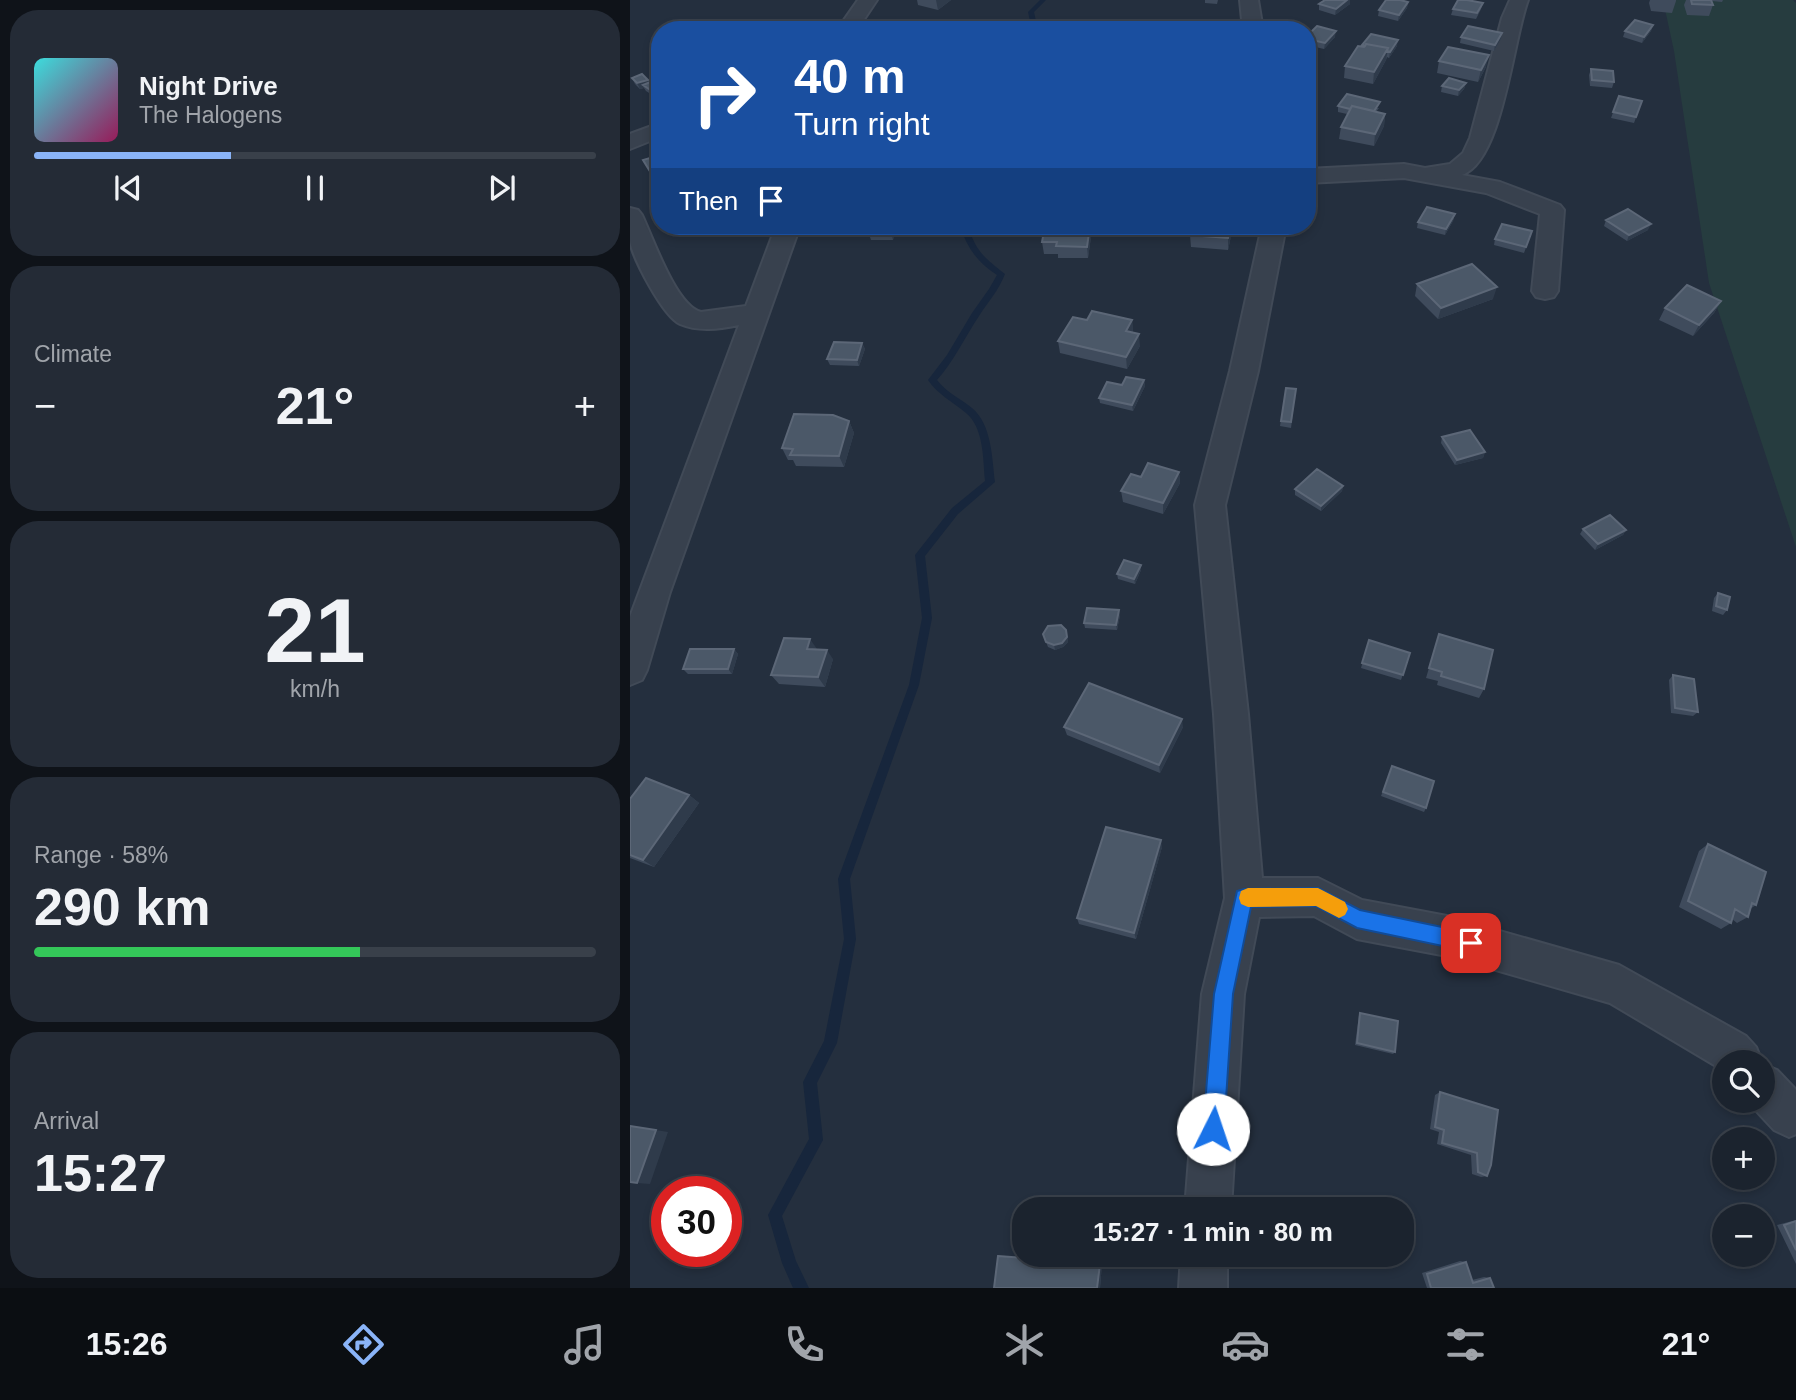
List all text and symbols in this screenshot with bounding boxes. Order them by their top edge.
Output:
icon: right [679,49,770,140]
text: 40 m [794,49,906,103]
text: Night Drive [139,71,278,101]
text: The Halogens [139,102,282,128]
text: Turn right [794,106,930,142]
icon: previous [109,169,147,207]
icon: pause [296,169,334,207]
icon: next [483,169,521,207]
icon: arrive [752,182,790,220]
text: Then [679,186,738,216]
text: Climate [34,341,112,367]
text: 21° [276,377,354,435]
text: − [34,385,56,427]
text: + [574,385,596,427]
text: 21 [264,580,366,681]
text: km/h [290,676,340,702]
text: Range · 58% [34,842,168,868]
text: 290 km [34,878,210,936]
pin [1441,913,1501,973]
icon: arrive [1452,924,1490,962]
map controls [1712,1050,1775,1267]
button: search [1712,1050,1775,1113]
position arrow [1176,1092,1250,1166]
text: Arrival [34,1108,99,1134]
button: + [1712,1127,1775,1190]
text: 15:27 [34,1144,167,1202]
speed limit sign: 30 [651,1176,742,1267]
button: − [1712,1204,1775,1267]
text: 15:27 · 1 min · 80 m [1093,1217,1333,1247]
icon: directions [339,1320,388,1369]
icon: music [560,1320,609,1369]
icon: phone [780,1320,829,1369]
icon: climate [1000,1320,1049,1369]
icon: car [1221,1320,1270,1369]
icon: filters [1441,1320,1490,1369]
text: 15:26 [86,1326,168,1362]
text: 21° [1662,1326,1710,1362]

